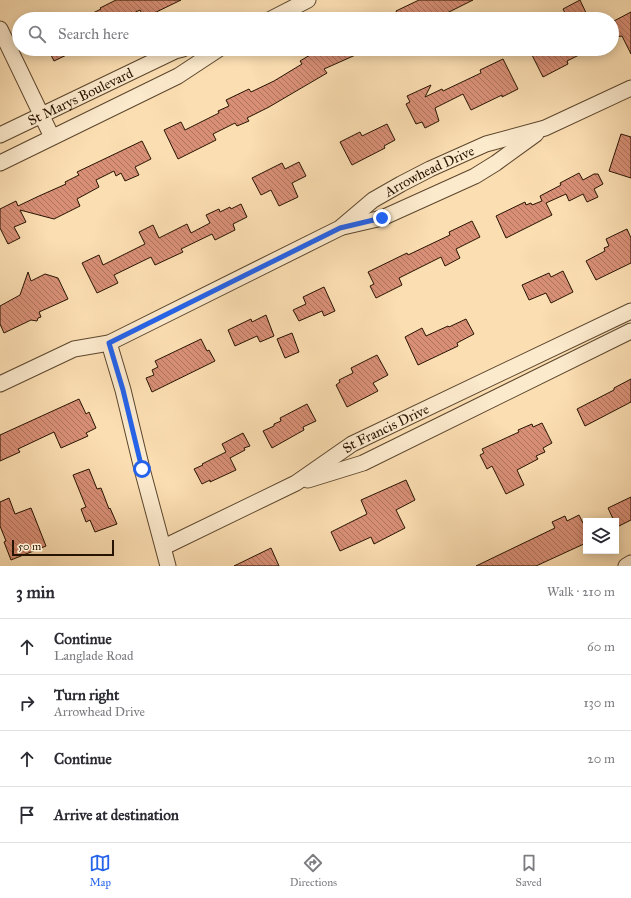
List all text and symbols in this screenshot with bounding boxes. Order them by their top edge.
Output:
search box [12,12,619,56]
icon: search [26,23,48,45]
text: Search here [58,25,129,43]
street label: St Marys Boulevard [25,64,136,129]
street label: Arrowhead Drive [380,142,477,201]
route end [373,209,391,227]
street label: St Francis Drive [339,400,432,457]
route start [133,460,151,478]
map controls [583,518,619,554]
button: layers [583,518,619,554]
scale bar [12,538,114,557]
text: 50 m [18,540,41,553]
text: 3 min [16,582,55,603]
text: Walk · 210 m [547,584,615,600]
text: Continue [54,630,112,648]
icon: ahead [16,636,38,658]
text: 60 m [587,639,615,655]
text: Langlade Road [54,648,134,664]
text: Turn right [54,686,119,704]
icon: right [16,692,38,714]
text: 130 m [583,695,615,711]
text: Arrowhead Drive [54,704,145,720]
icon: ahead [16,748,38,770]
text: Continue [54,750,112,768]
text: 20 m [587,751,615,767]
icon: arrive [16,804,38,826]
text: Arrive at destination [54,806,179,824]
tab: Map [89,852,111,889]
tab: Directions [290,852,337,889]
tab: Saved [516,852,542,889]

